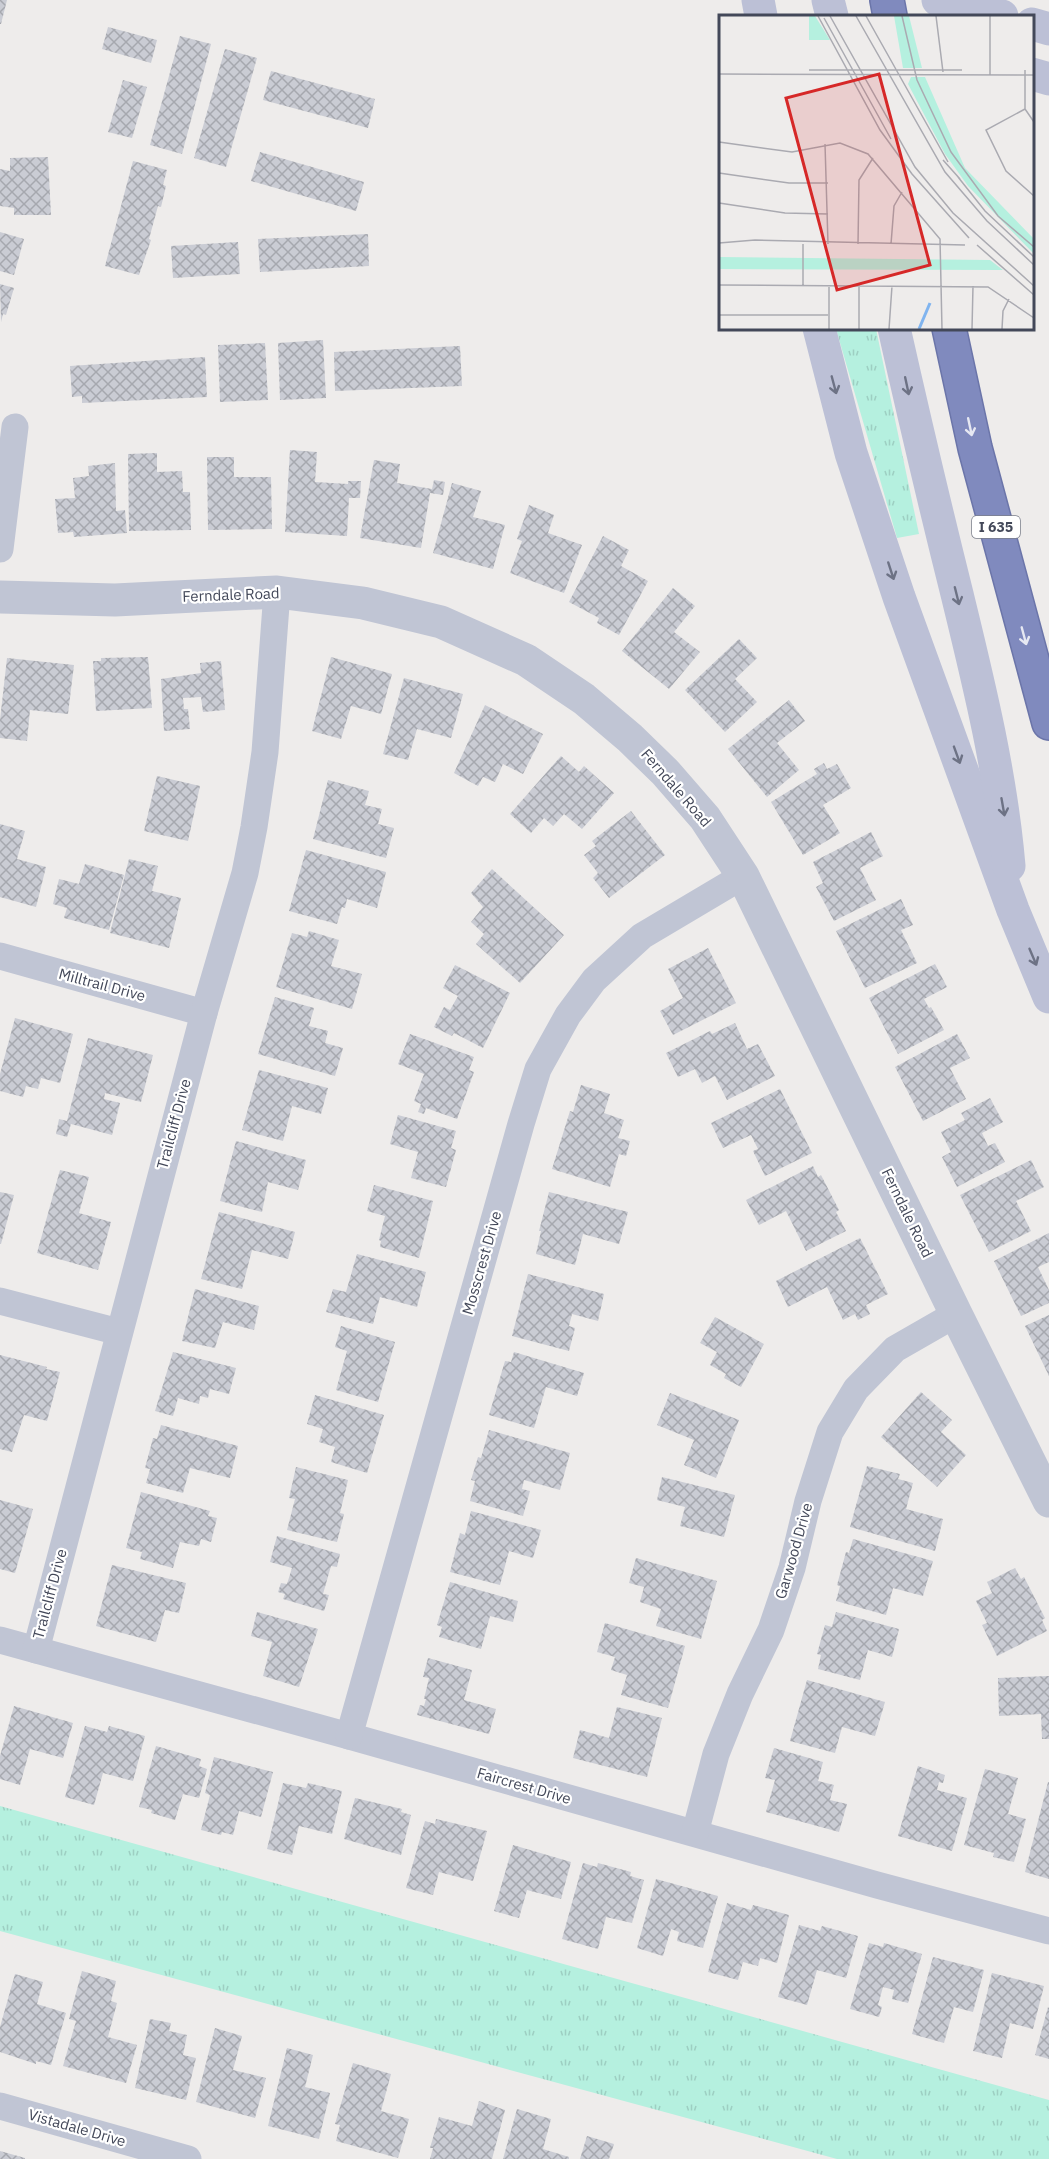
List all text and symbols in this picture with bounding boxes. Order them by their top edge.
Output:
inset map [719,15,1034,330]
one-way arrow [828,375,840,394]
one-way arrow [902,375,913,395]
one-way arrow [965,416,976,436]
road number: I 635 [972,516,1020,538]
one-way arrow [886,562,897,581]
street label: Ferndale Road [182,583,280,606]
one-way arrow [952,586,964,605]
one-way arrow [1019,626,1031,645]
street label: Ferndale Road [637,745,715,831]
one-way arrow [952,745,963,764]
one-way arrow [998,796,1009,816]
one-way arrow [1027,948,1039,966]
street label: Milltrail Drive [57,964,148,1005]
street label: Trailcliff Drive [152,1077,195,1171]
street label: Ferndale Road [878,1165,937,1261]
street label: Mosscrest Drive [458,1209,505,1317]
street label: Garwood Drive [771,1501,816,1601]
street label: Trailcliff Drive [28,1547,71,1641]
street label: Faircrest Drive [475,1763,573,1808]
street label: Vistadale Drive [26,2105,128,2151]

